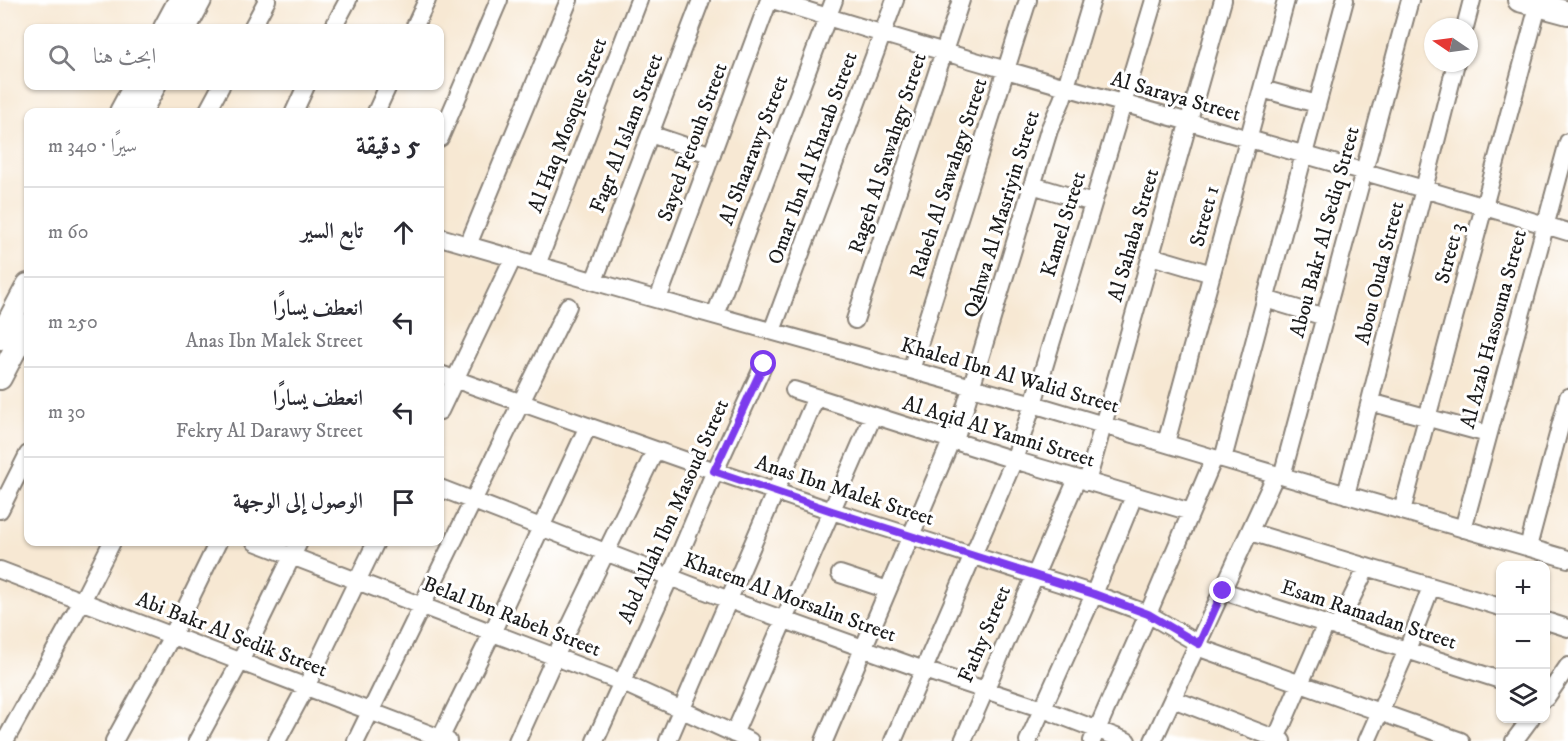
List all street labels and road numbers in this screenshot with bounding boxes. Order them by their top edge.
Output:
street label: Al Haq Mosque Street [523,34,613,216]
street label: Omar Ibn Al Khatab Street [762,48,864,268]
street label: Fagr Al Islam Street [585,50,669,217]
street label: Rageh Al Sawahgy Street [843,50,933,257]
street label: Sayed Fetouh Street [652,59,734,225]
street label: Al Saraya Street [1108,66,1244,128]
street label: Al Shaarawy Street [713,72,795,229]
street label: Rabeh Al Sawahgy Street [904,75,994,282]
street label: Qahwa Al Masriyin Street [958,107,1046,321]
street label: Abou Bakr Al Sediq Street [1284,124,1366,341]
street label: Al Sahaba Street [1103,166,1165,305]
street label: Kamel Street [1036,168,1092,280]
street label: Street 1 [1184,183,1226,250]
street label: Abou Ouda Street [1350,199,1410,348]
street label: Street 3 [1429,220,1471,287]
street label: Al Azab Hassouna Street [1455,227,1533,432]
street label: Khaled Ibn Al Walid Street [898,332,1122,420]
street label: Al Aqid Al Yamni Street [899,390,1098,474]
street label: Abd Allah Ibn Masoud Street [613,395,735,628]
street label: Anas Ibn Malek Street [752,450,938,532]
street label: Khatem Al Morsalin Street [680,547,900,649]
street label: Belal Ibn Rabeh Street [419,571,605,663]
street label: Esam Ramadan Street [1278,574,1460,656]
street label: Fathy Street [953,582,1017,687]
street label: Abi Bakr Al Sedik Street [132,587,331,683]

